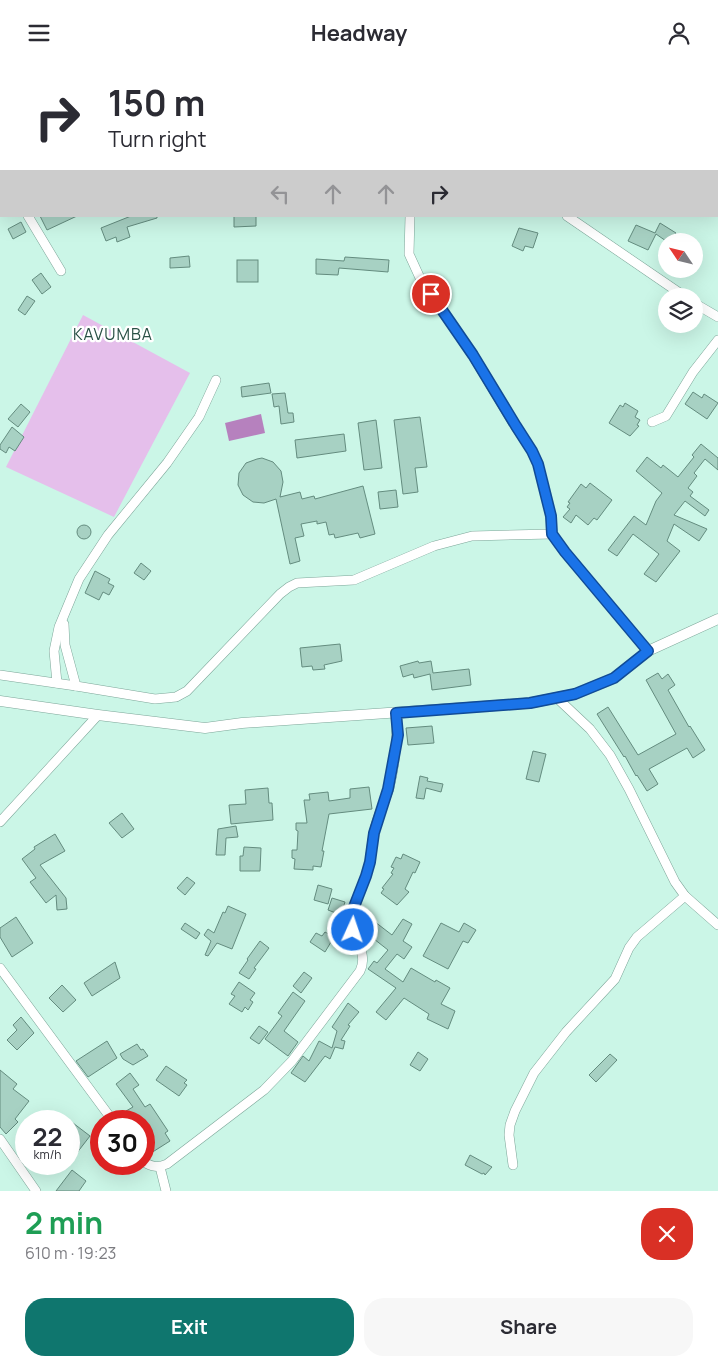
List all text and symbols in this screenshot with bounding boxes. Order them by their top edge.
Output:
text: Headway [311,18,407,48]
icon: menu [25,19,53,47]
icon: person [665,19,693,47]
text: 150 m [108,79,205,127]
icon: right [25,85,90,150]
text: Turn right [108,124,206,154]
icon: left [266,180,294,208]
icon: ahead [319,180,347,208]
icon: ahead [372,180,400,208]
icon: right [425,180,453,208]
north arrow [658,233,702,277]
map controls [658,233,703,333]
pin [410,273,452,315]
icon: arrive [417,280,445,308]
button: layers [658,288,703,333]
district label: KAVUMBA [73,323,153,345]
position arrow [326,903,378,955]
speed limit sign: 30 [90,1110,155,1175]
text: 22 [33,1119,62,1154]
text: km/h [34,1146,61,1163]
text: 2 min [25,1202,103,1243]
button: close [641,1208,693,1260]
text: 610 m · 19:23 [25,1242,116,1264]
button: Exit [25,1298,354,1356]
button: Share [364,1298,693,1356]

